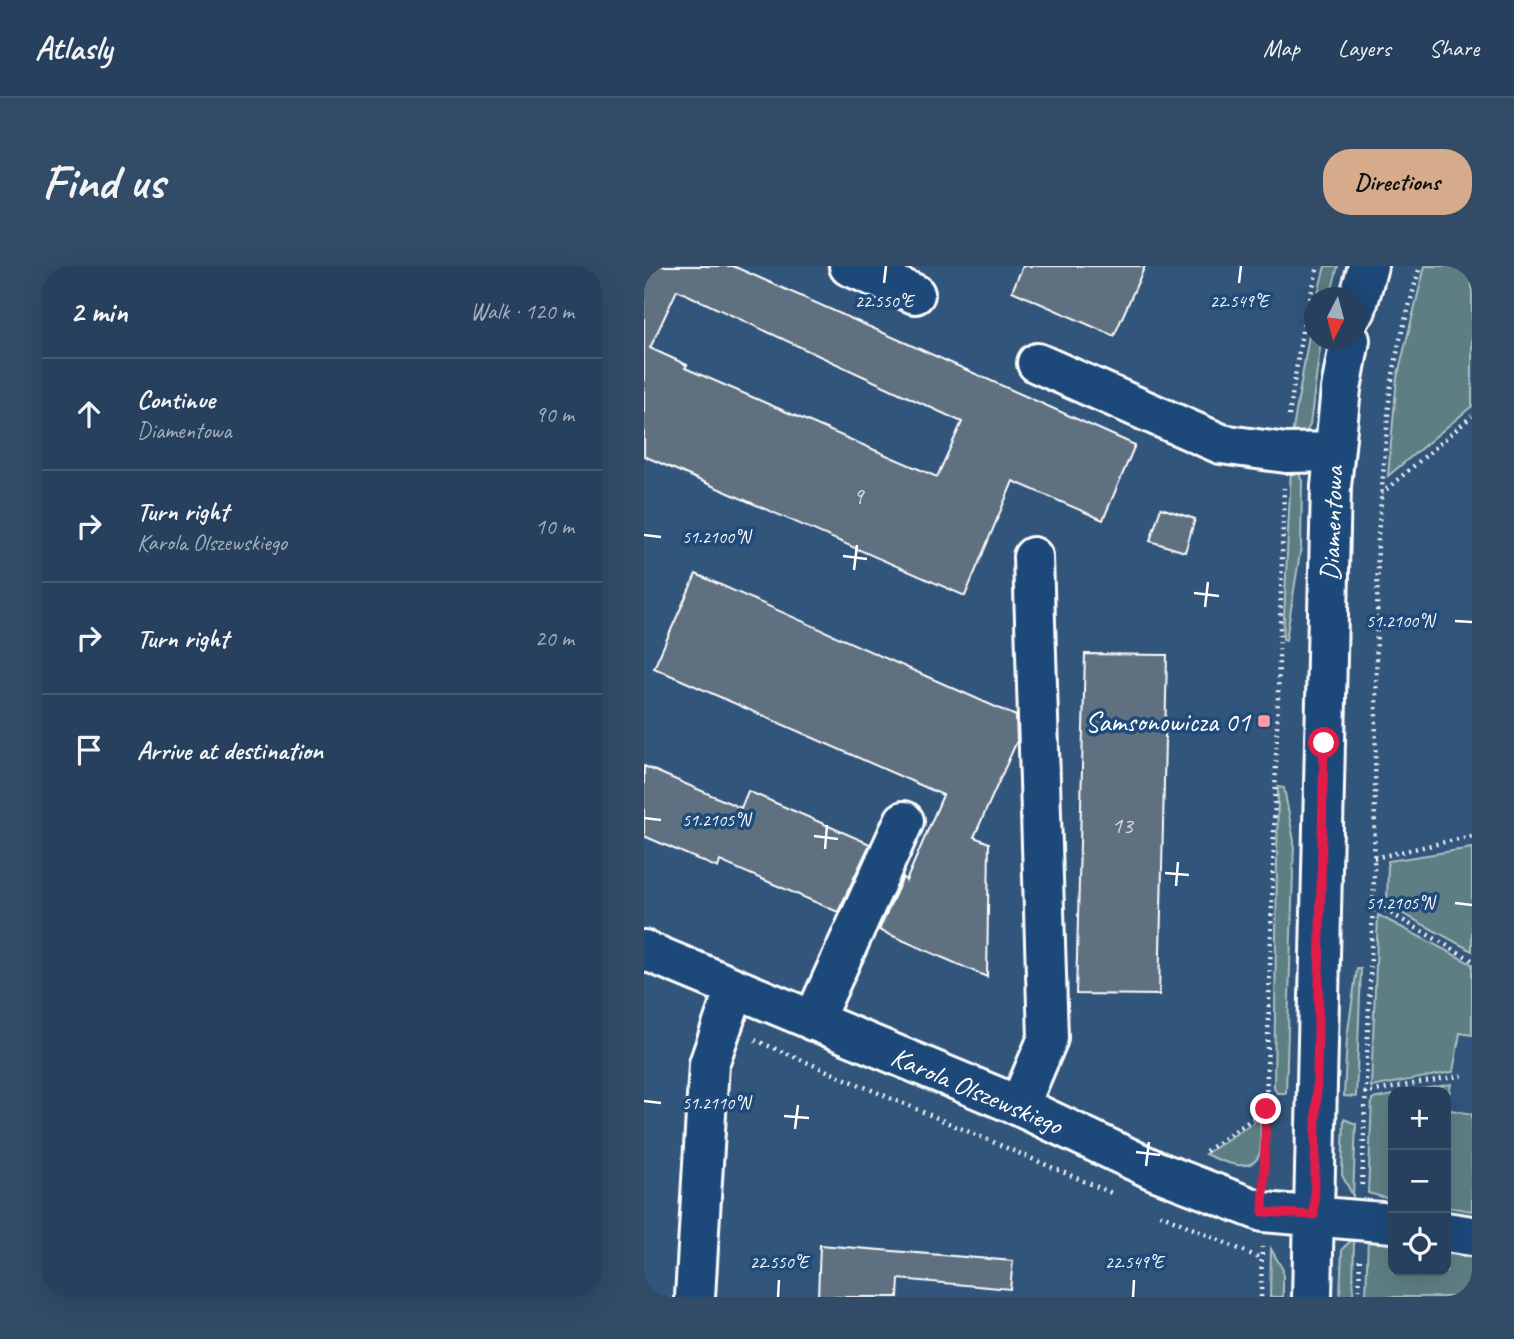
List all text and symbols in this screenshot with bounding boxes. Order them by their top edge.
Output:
text: Atlasly [35,27,112,69]
text: Map [1263,33,1300,63]
text: Layers [1338,33,1391,63]
text: Share [1429,33,1479,63]
button: Directions [1323,149,1472,215]
text: Find us [42,151,164,213]
north arrow [1304,287,1367,350]
text: 22.550°E [855,290,916,312]
text: 22.549°E [1210,290,1271,312]
text: 2 min [70,293,127,331]
text: Walk · 120 m [470,297,574,326]
text: Continue [137,383,215,416]
icon: ahead [70,395,108,433]
text: 90 m [535,400,574,429]
text: Diamentowa [137,416,231,445]
street label: Diamentowa [1312,464,1351,582]
house number: 9 [853,481,866,511]
text: Turn right [137,495,228,528]
icon: right [70,507,108,545]
text: 10 m [535,512,574,541]
text: 51.2100°N [682,526,753,548]
text: Karola Olszewskiego [137,528,287,557]
text: 51.2100°N [1366,610,1437,632]
icon: right [70,619,108,657]
text: Turn right [137,622,228,655]
text: 20 m [535,624,574,653]
place label: Samsonowicza 01 [1085,704,1251,739]
marker: Samsonowicza 01 [1256,713,1272,729]
route start [1308,727,1339,758]
icon: arrive [70,731,108,769]
text: Arrive at destination [137,734,323,767]
text: 51.2105°N [682,809,753,831]
house number: 13 [1111,810,1135,840]
text: 51.2105°N [1366,892,1437,914]
street label: Karola Olszewskiego [886,1039,1070,1143]
map controls [1388,1087,1451,1276]
button: + [1388,1087,1451,1150]
text: 51.2110°N [682,1092,753,1114]
route end [1250,1093,1281,1124]
button: − [1388,1150,1451,1213]
button: locate [1388,1213,1451,1276]
text: 22.550°E [750,1251,811,1273]
text: 22.549°E [1105,1251,1166,1273]

